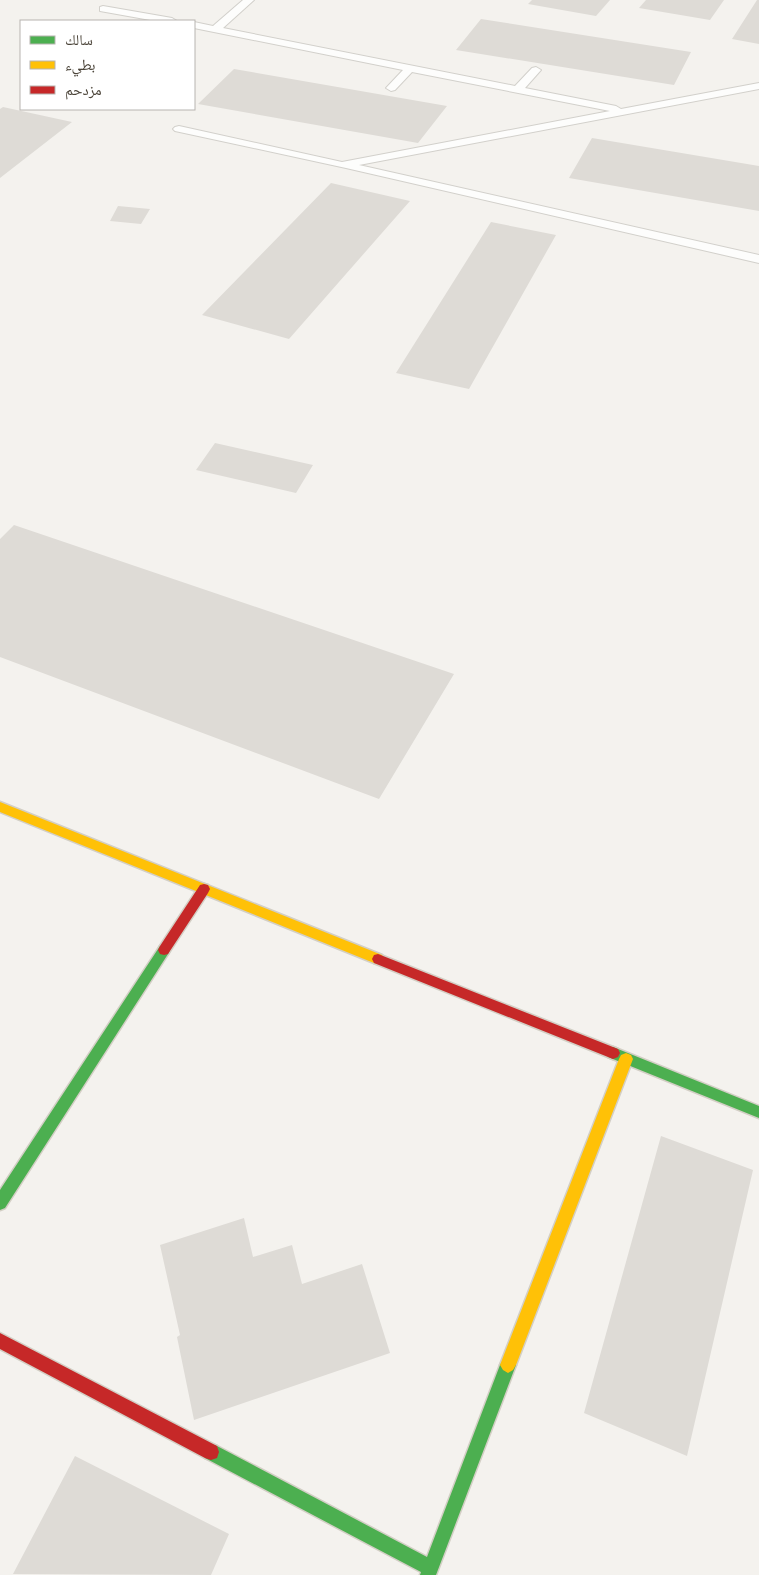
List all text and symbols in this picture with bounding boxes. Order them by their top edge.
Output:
legend [20,20,195,110]
text: سالك [65,30,93,49]
text: بطيء [65,55,95,77]
text: مزدحم [65,80,102,100]

